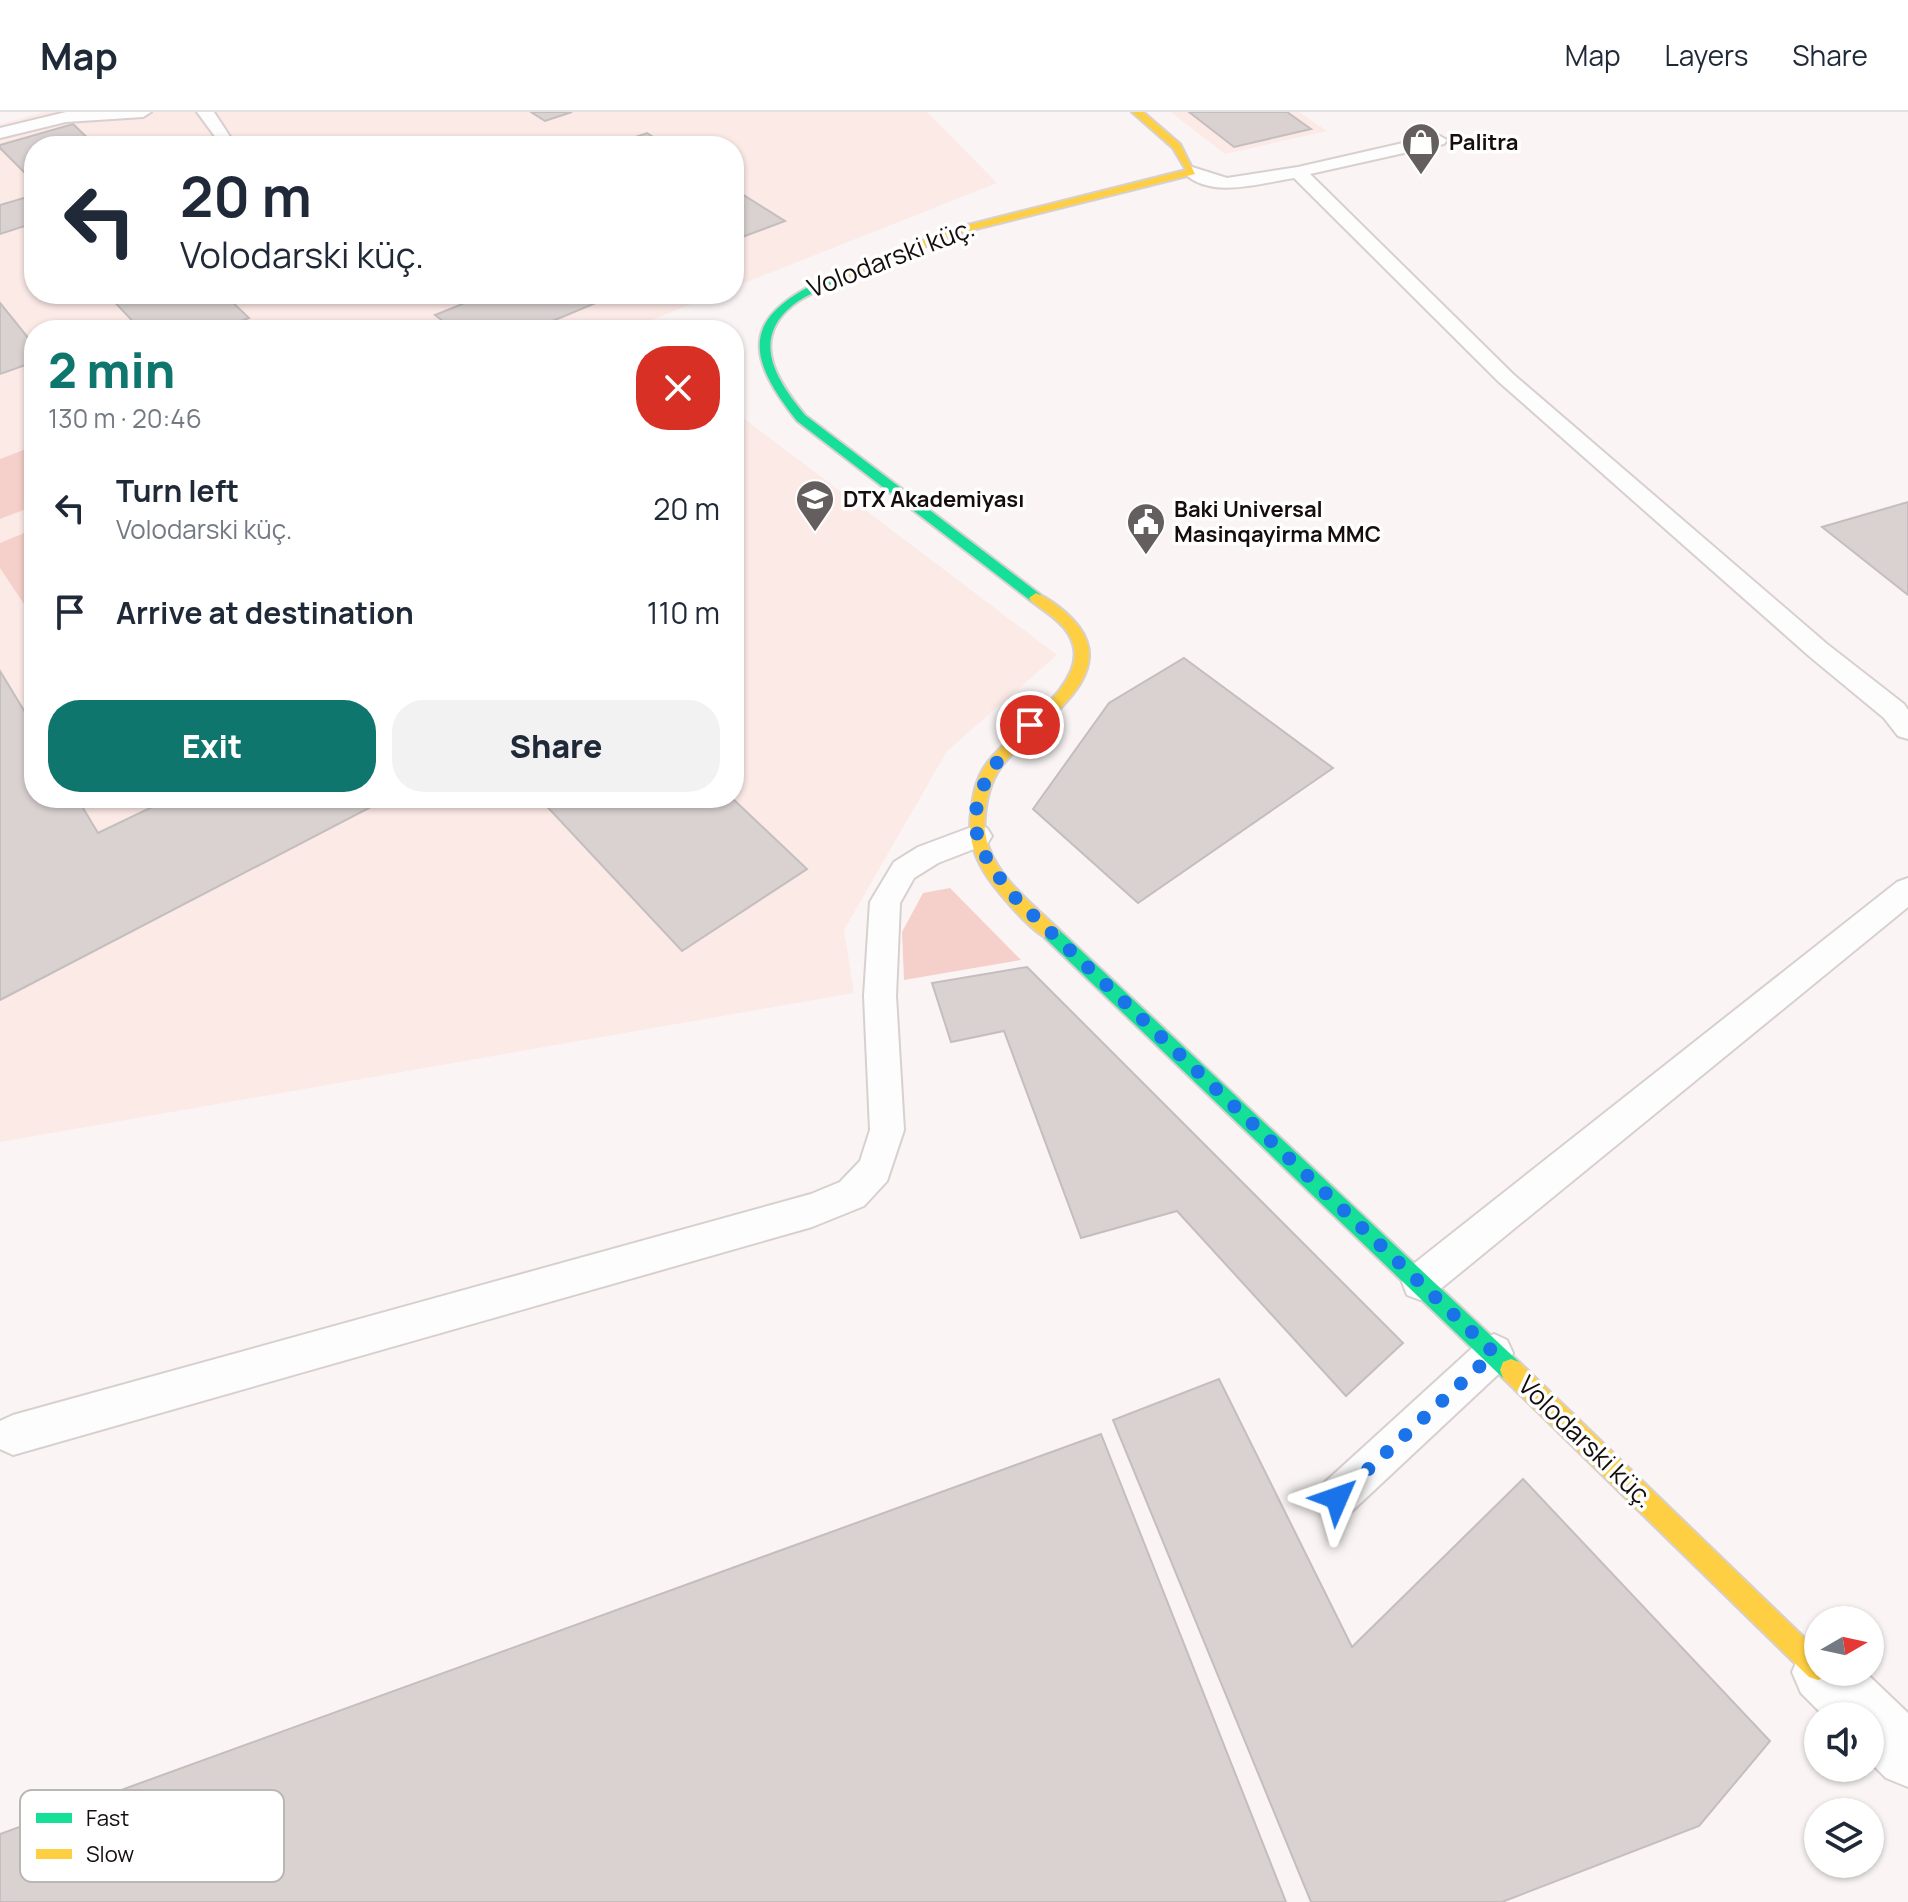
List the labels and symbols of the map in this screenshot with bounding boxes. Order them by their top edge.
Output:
shop icon: Palitra [1400,121,1442,176]
place label: Palitra [1449,127,1518,157]
street label: Volodarski küç. [802,209,979,305]
school or university icon: DTX Akademiyası [794,478,836,533]
place label: DTX Akademiyası [843,484,1024,514]
place label: Baki Universal Masinqayirma MMC [1174,494,1381,549]
public building icon: Baki Universal Masinqayirma MMC [1125,501,1167,556]
pin [996,691,1064,759]
street label: Volodarski küç. [1511,1367,1663,1515]
position arrow [1295,1456,1379,1540]
north arrow [1804,1606,1884,1686]
legend [20,1790,284,1882]
text: Fast [86,1803,129,1833]
text: Slow [86,1839,134,1869]

